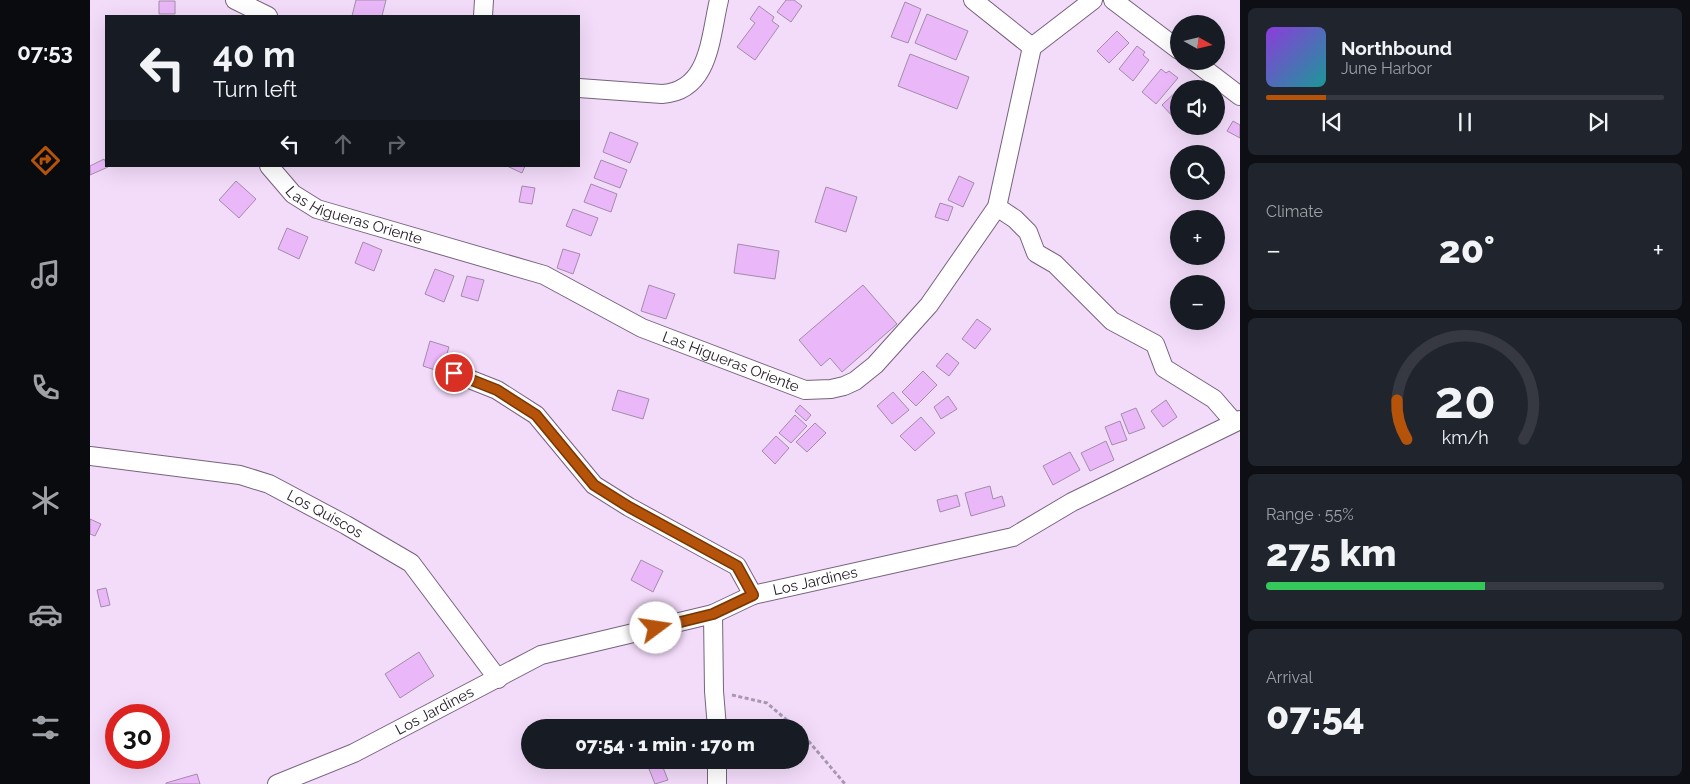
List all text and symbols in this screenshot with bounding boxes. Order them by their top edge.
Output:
north arrow [1170,15,1225,70]
map controls [1170,15,1225,330]
text: 40 m [213,34,295,75]
icon: left [130,35,195,100]
text: Northbound [1341,37,1452,59]
text: 07:53 [17,39,73,65]
text: June Harbor [1341,59,1432,78]
text: Turn left [213,76,297,102]
button: sound [1170,80,1225,135]
icon: previous [1318,108,1346,136]
icon: pause [1451,108,1479,136]
icon: next [1584,108,1612,136]
icon: left [276,130,304,158]
icon: ahead [329,130,357,158]
icon: right [382,130,410,158]
icon: directions [28,143,63,178]
button: search [1170,145,1225,200]
street label: Las Higueras Oriente [281,183,425,248]
text: Climate [1266,202,1323,221]
button: + [1170,210,1225,265]
text: 20° [1439,227,1495,272]
text: − [1266,234,1281,267]
text: + [1652,234,1664,267]
icon: music [28,257,63,292]
button: − [1170,275,1225,330]
street label: Las Higueras Oriente [660,328,802,396]
pin [433,352,475,394]
icon: arrive [440,359,468,387]
text: 20 [1434,369,1496,430]
icon: phone [28,370,63,405]
text: km/h [1441,427,1489,448]
icon: climate [28,483,63,518]
street label: Los Quiscos [284,486,366,542]
text: Range · 55% [1266,505,1354,524]
text: 275 km [1266,530,1397,575]
street label: Los Jardines [771,563,859,599]
icon: car [28,597,63,632]
position arrow [629,601,681,653]
text: Arrival [1266,668,1313,687]
street label: Los Jardines [392,683,477,739]
text: 07:54 [1266,693,1365,738]
speed limit sign: 30 [105,704,170,769]
icon: filters [28,710,63,745]
text: 07:54 · 1 min · 170 m [575,733,755,755]

